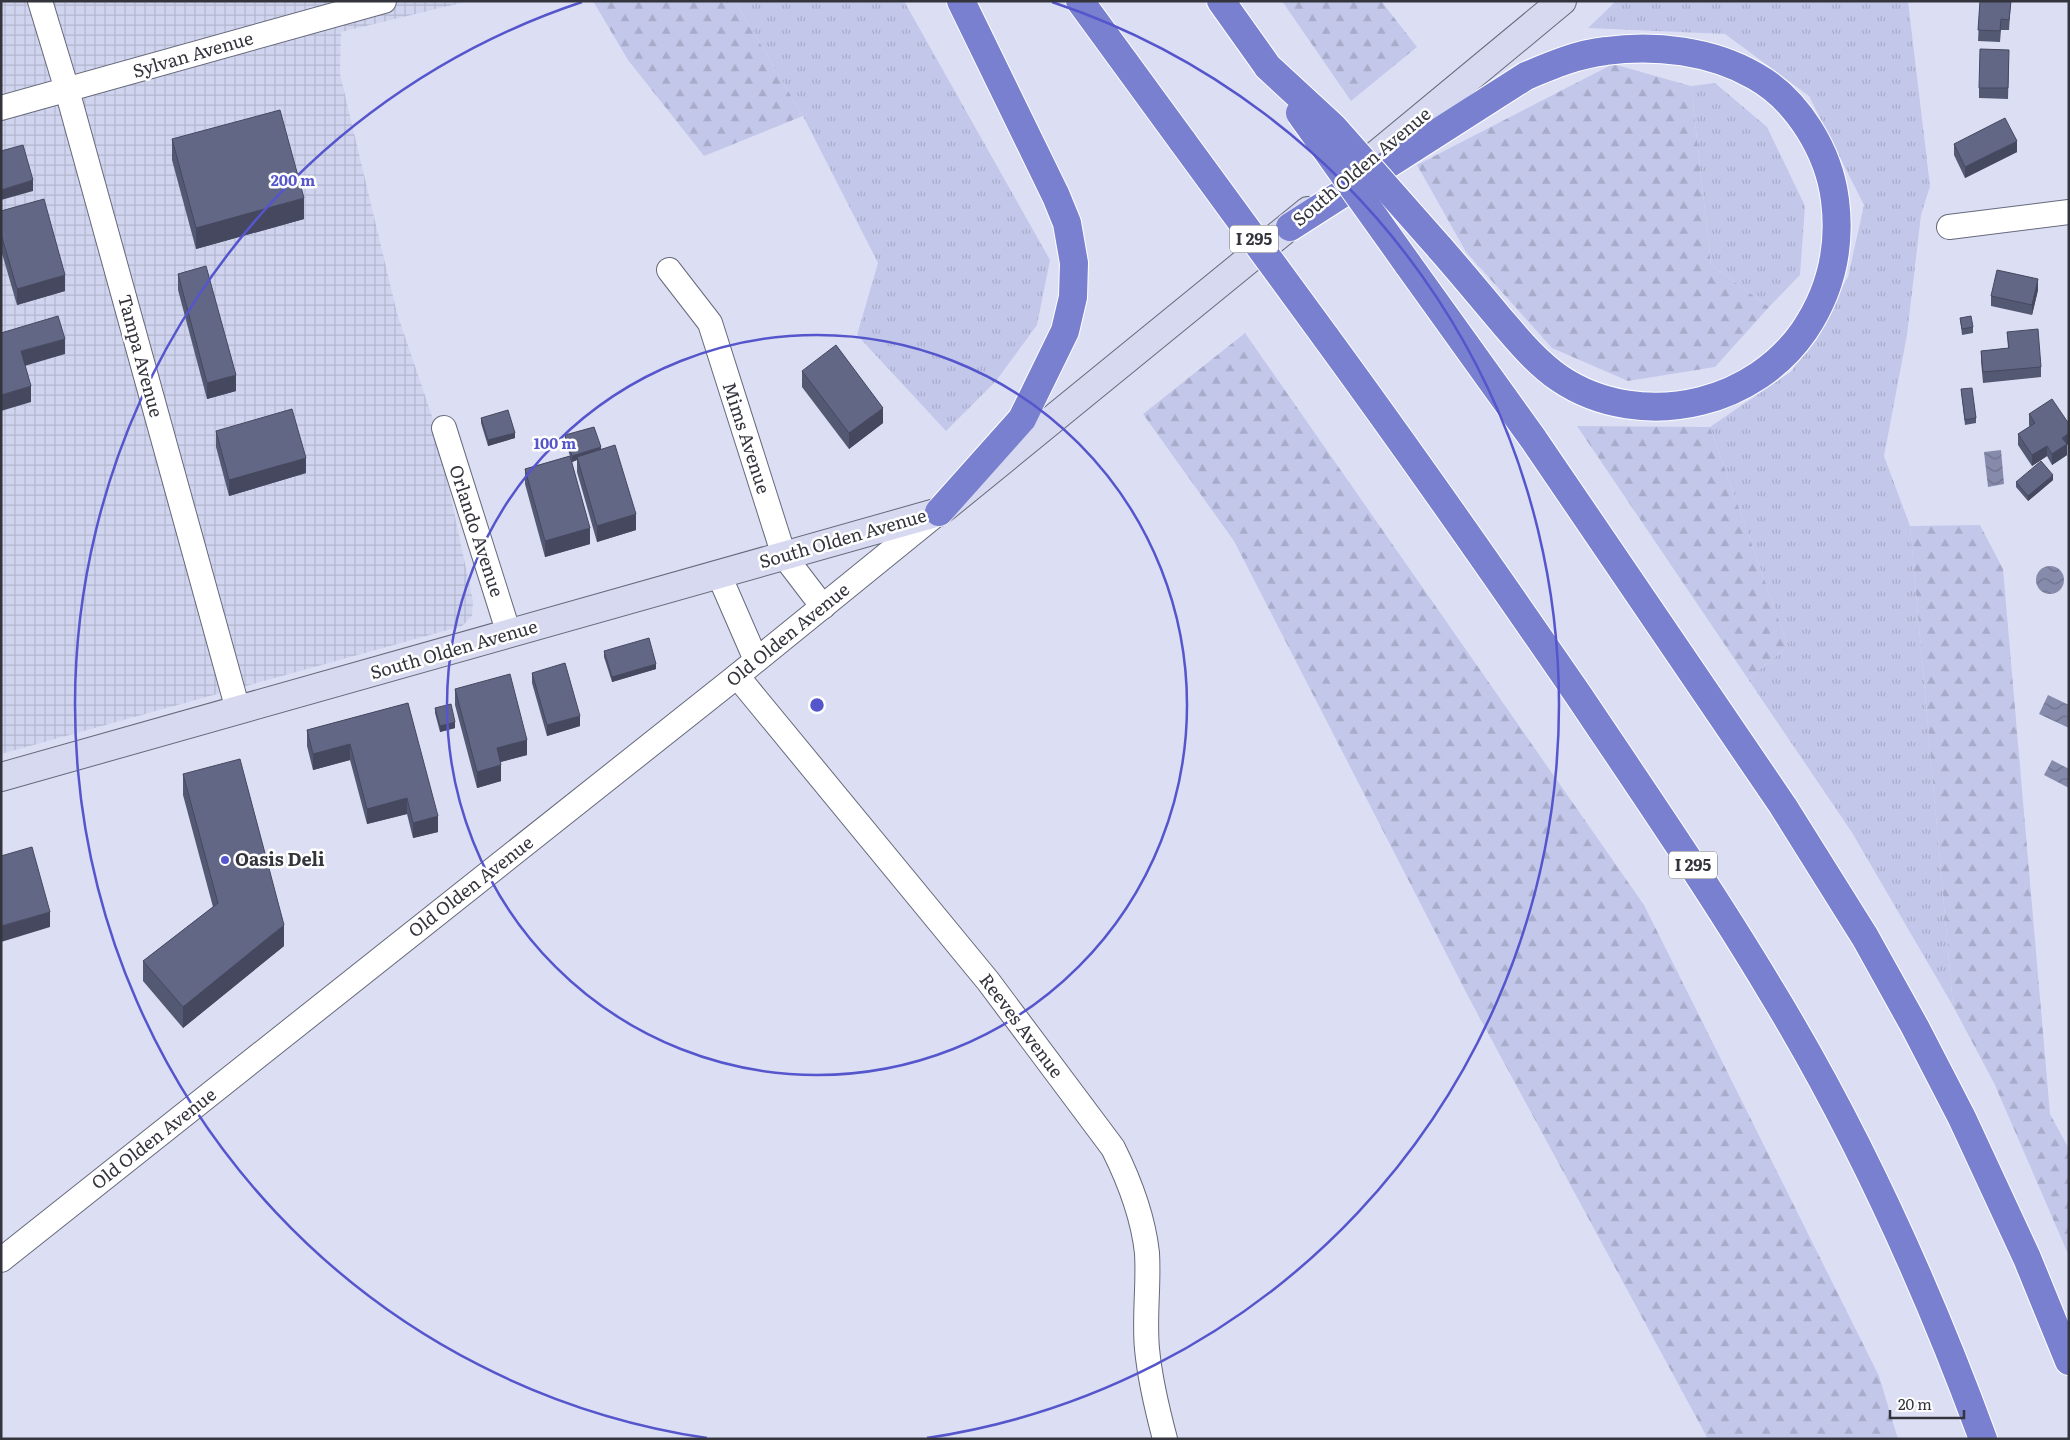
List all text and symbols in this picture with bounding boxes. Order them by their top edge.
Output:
street label: Sylvan Avenue [129,23,256,84]
street label: South Olden Avenue [1286,100,1436,232]
text: 200 m [271,168,315,191]
road number: I 295 [1230,225,1278,252]
street label: Tampa Avenue [112,291,171,420]
street label: Mims Avenue [717,378,778,497]
text: 100 m [534,431,576,454]
street label: Orlando Avenue [443,461,511,600]
street label: South Olden Avenue [756,501,929,574]
street label: Old Olden Avenue [719,576,855,692]
street label: South Olden Avenue [367,612,540,685]
centre of rings [808,696,826,714]
street label: Old Olden Avenue [402,828,538,943]
place label: Oasis Deli [235,845,325,872]
road number: I 295 [1669,852,1717,878]
marker: Oasis Deli [219,854,231,866]
street label: Reeves Avenue [974,967,1071,1083]
street label: Old Olden Avenue [85,1080,221,1195]
scale bar [1890,1388,1964,1420]
text: 20 m [1898,1392,1932,1415]

